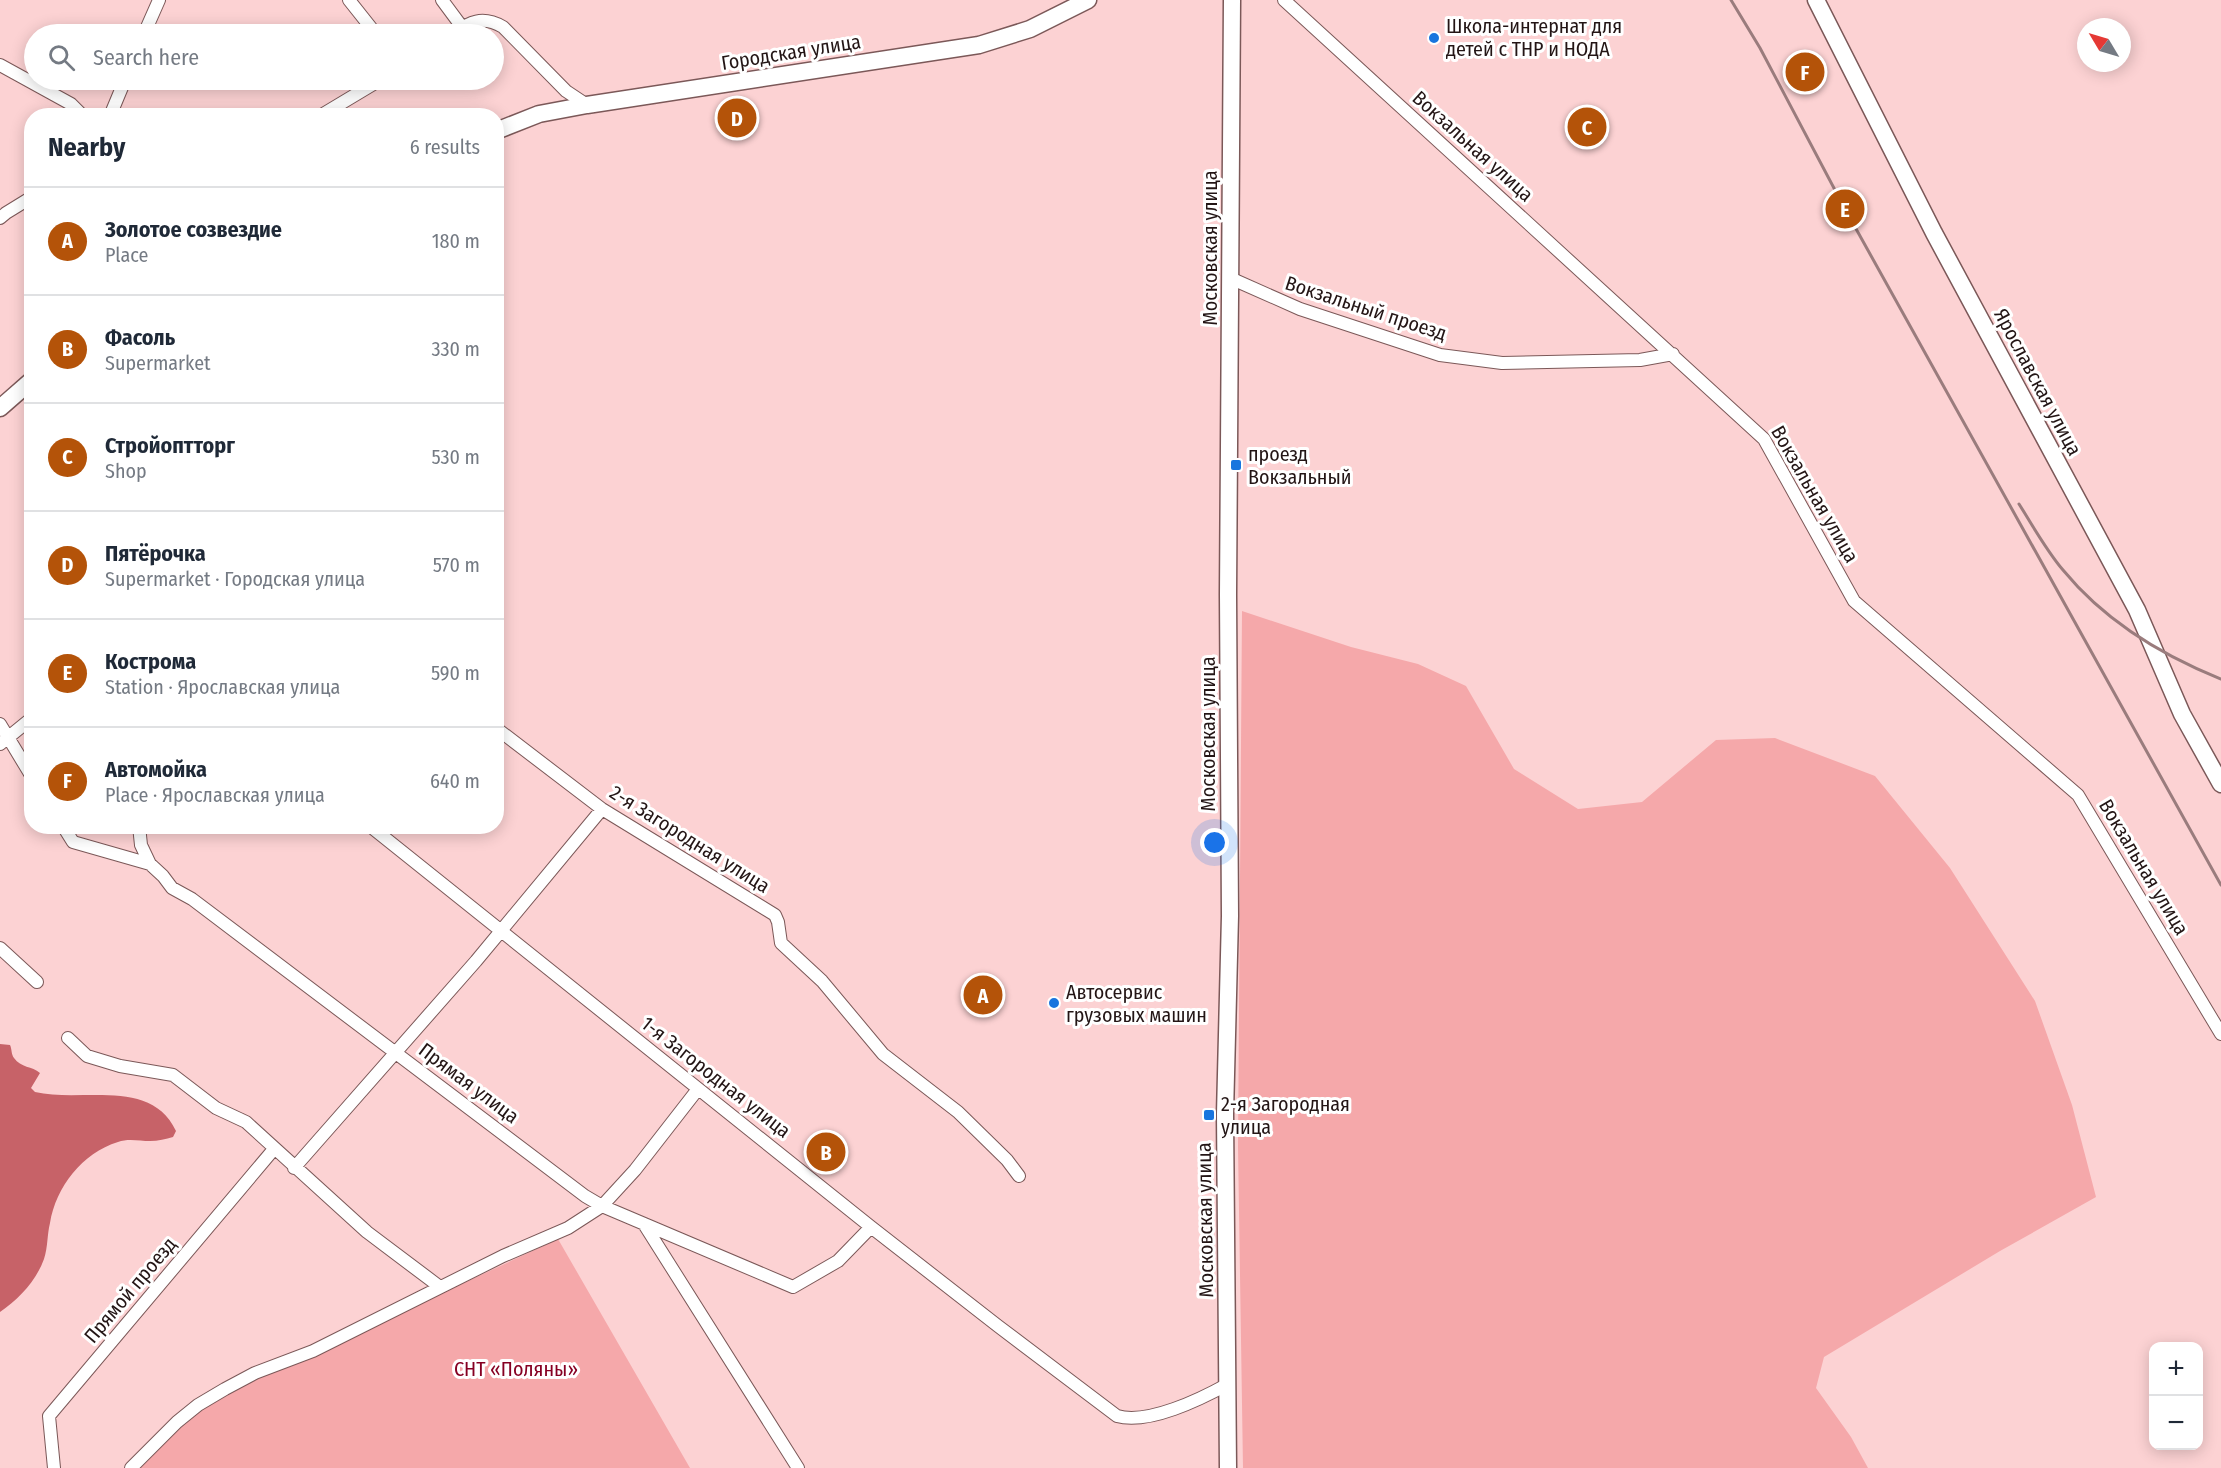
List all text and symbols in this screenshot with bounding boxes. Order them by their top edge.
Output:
place label: Школа-интернат для детей с ТНР и НОДА [1446,14,1622,61]
north arrow [2077,18,2131,72]
search box [24,24,504,90]
street label: Городская улица [720,29,862,75]
marker: Школа-интернат для детей с ТНР и НОДА [1427,31,1441,45]
icon: search [45,41,78,74]
text: Search here [93,44,199,71]
pin: F [1786,50,1824,94]
street label: Вокзальная улица [1408,86,1538,206]
pin: D [718,96,756,140]
pin: C [1568,104,1606,150]
text: Nearby [48,132,125,163]
text: 6 results [410,135,480,159]
street label: Московская улица [1198,170,1222,326]
pin: E [1826,186,1864,232]
text: Золотое созвездие [105,216,282,243]
text: A [62,229,73,253]
text: 180 m [432,229,480,253]
text: Place [105,243,148,267]
street label: Вокзальный проезд [1282,271,1450,345]
street label: Ярославская улица [1989,304,2087,460]
text: Фасоль [105,324,175,351]
text: B [62,337,73,361]
text: 330 m [431,337,480,361]
text: Supermarket [105,351,211,375]
street label: Вокзальная улица [1766,421,1864,567]
text: Стройоптторг [105,432,235,459]
place label: проезд Вокзальный [1248,442,1352,489]
text: C [62,445,73,469]
text: 530 m [431,445,480,469]
marker: проезд Вокзальный [1229,458,1243,472]
text: Shop [105,459,147,483]
text: Пятёрочка [105,540,206,567]
text: D [62,553,73,577]
text: 570 m [433,553,480,577]
text: Supermarket · Городская улица [105,567,365,591]
text: Кострома [105,648,196,675]
street label: Московская улица [1196,656,1220,812]
text: E [63,661,72,685]
text: 590 m [431,661,480,685]
text: Station · Ярославская улица [105,675,340,699]
text: Автомойка [105,756,207,783]
text: F [63,769,72,793]
text: 640 m [430,769,480,793]
street label: 2-я Загородная улица [606,780,774,898]
text: Place · Ярославская улица [105,783,325,807]
street label: Вокзальная улица [2094,795,2194,939]
your location [1200,828,1229,857]
pin: A [964,972,1002,1018]
place label: Автосервис грузовых машин [1066,980,1207,1027]
marker: Автосервис грузовых машин [1047,996,1061,1010]
street label: 1-я Загородная улица [637,1011,795,1143]
street label: Прямая улица [414,1038,524,1128]
place label: 2-я Загородная улица [1221,1092,1350,1139]
marker: 2-я Загородная улица [1202,1108,1216,1122]
pin: B [806,1130,846,1174]
street label: Московская улица [1192,1142,1218,1298]
street label: Прямой проезд [79,1232,181,1348]
map controls [2149,1342,2203,1450]
button: + [2149,1342,2203,1396]
park label: СНТ «Поляны» [454,1357,578,1381]
button: − [2149,1396,2203,1450]

